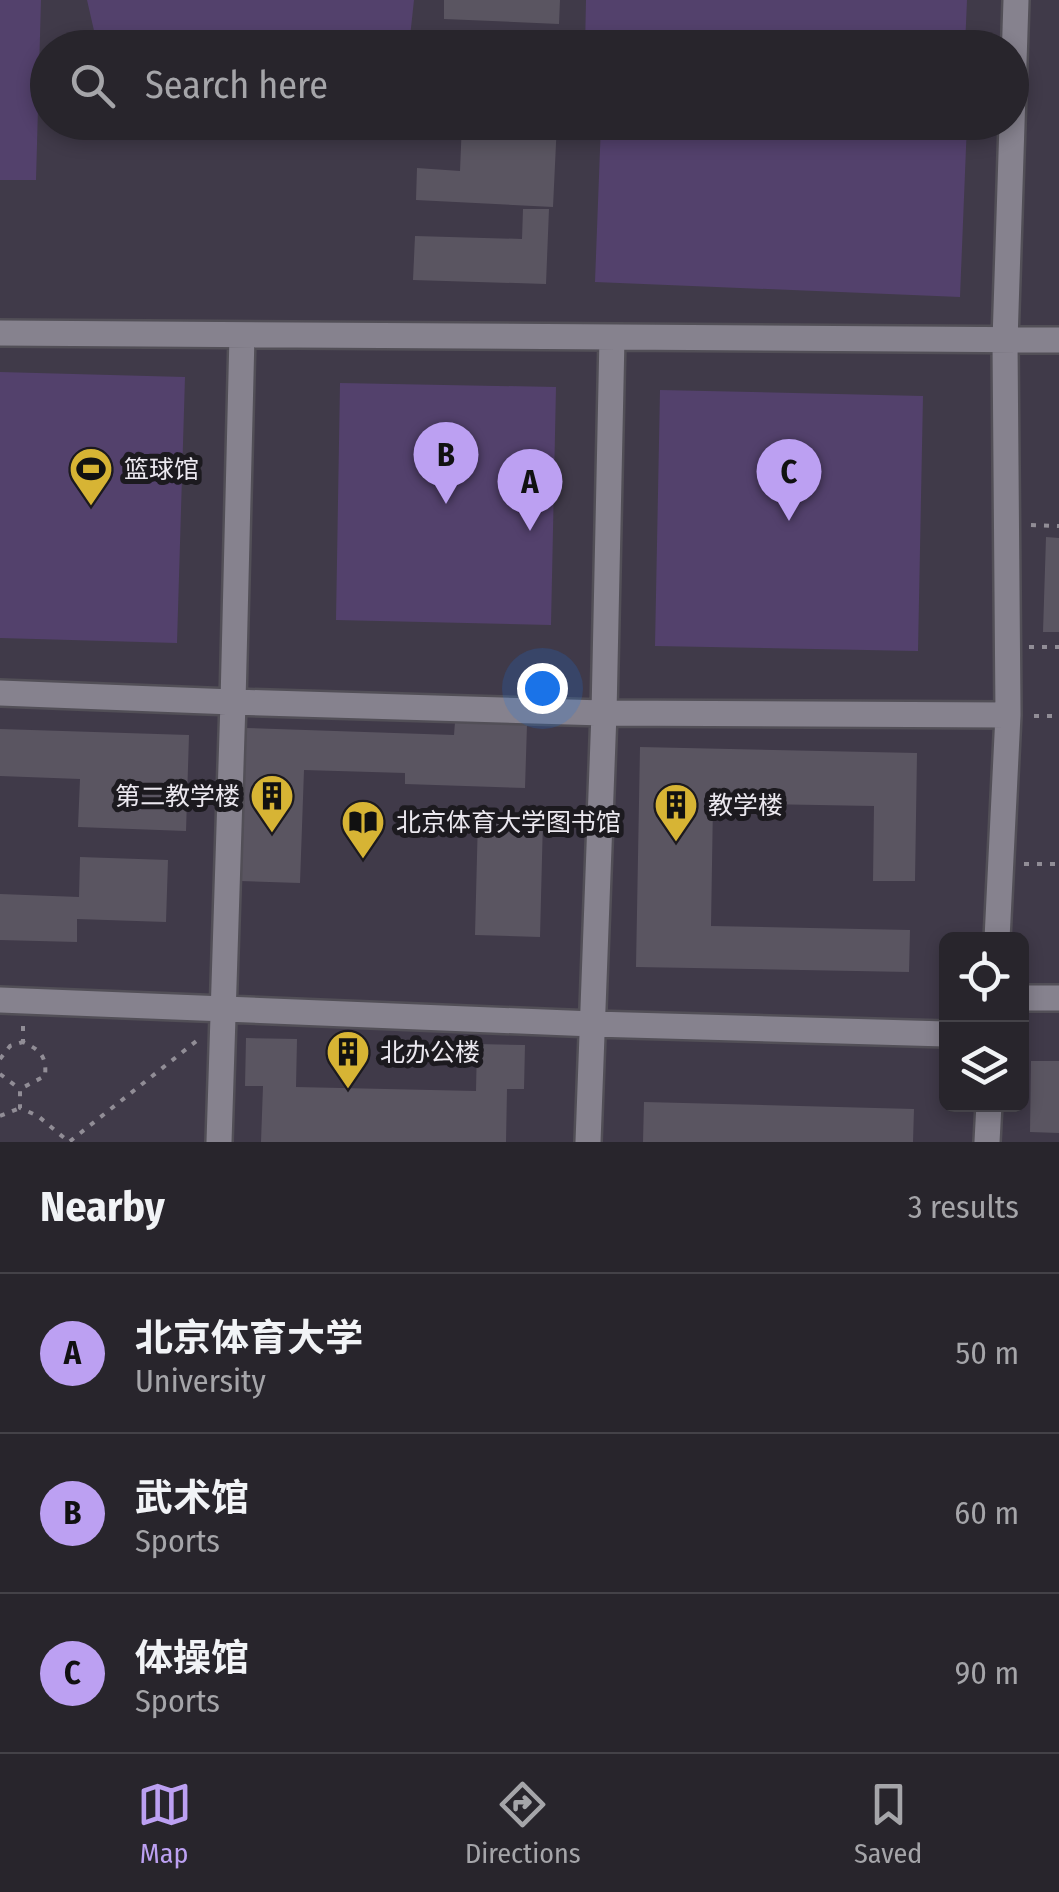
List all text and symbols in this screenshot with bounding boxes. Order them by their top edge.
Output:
search box [30,30,1029,140]
icon: search [65,58,120,113]
text: Search here [145,62,328,108]
pin: B [414,422,478,504]
pin: C [756,438,822,521]
sports icon: 篮球馆 [68,446,114,507]
pin: A [498,448,562,531]
place label: 篮球馆 [124,455,199,485]
your location [517,663,568,714]
building icon: 第二教学楼 [249,773,295,834]
place label: 第二教学楼 [115,782,240,812]
building icon: 教学楼 [653,782,699,843]
place label: 教学楼 [708,791,783,821]
library icon: 北京体育大学图书馆 [340,799,386,860]
place label: 北京体育大学图书馆 [396,808,621,838]
map controls [939,932,1029,1112]
button: locate [939,932,1029,1022]
button: layers [939,1022,1029,1112]
building icon: 北办公楼 [325,1029,371,1090]
place label: 北办公楼 [380,1038,480,1068]
text: Nearby [40,1182,165,1232]
text: 3 results [908,1188,1019,1226]
text: 北京体育大学 [135,1315,363,1361]
text: A [64,1334,81,1372]
text: 50 m [956,1334,1019,1372]
text: University [135,1362,266,1400]
text: 武术馆 [135,1475,249,1521]
text: B [64,1494,81,1532]
text: 60 m [954,1494,1019,1532]
text: Sports [135,1522,220,1560]
text: 体操馆 [135,1635,249,1681]
text: C [64,1654,81,1692]
text: 90 m [955,1654,1019,1692]
text: Sports [135,1682,220,1720]
tab: Map [137,1777,192,1870]
tab: Directions [465,1777,581,1870]
tab: Saved [854,1777,922,1870]

